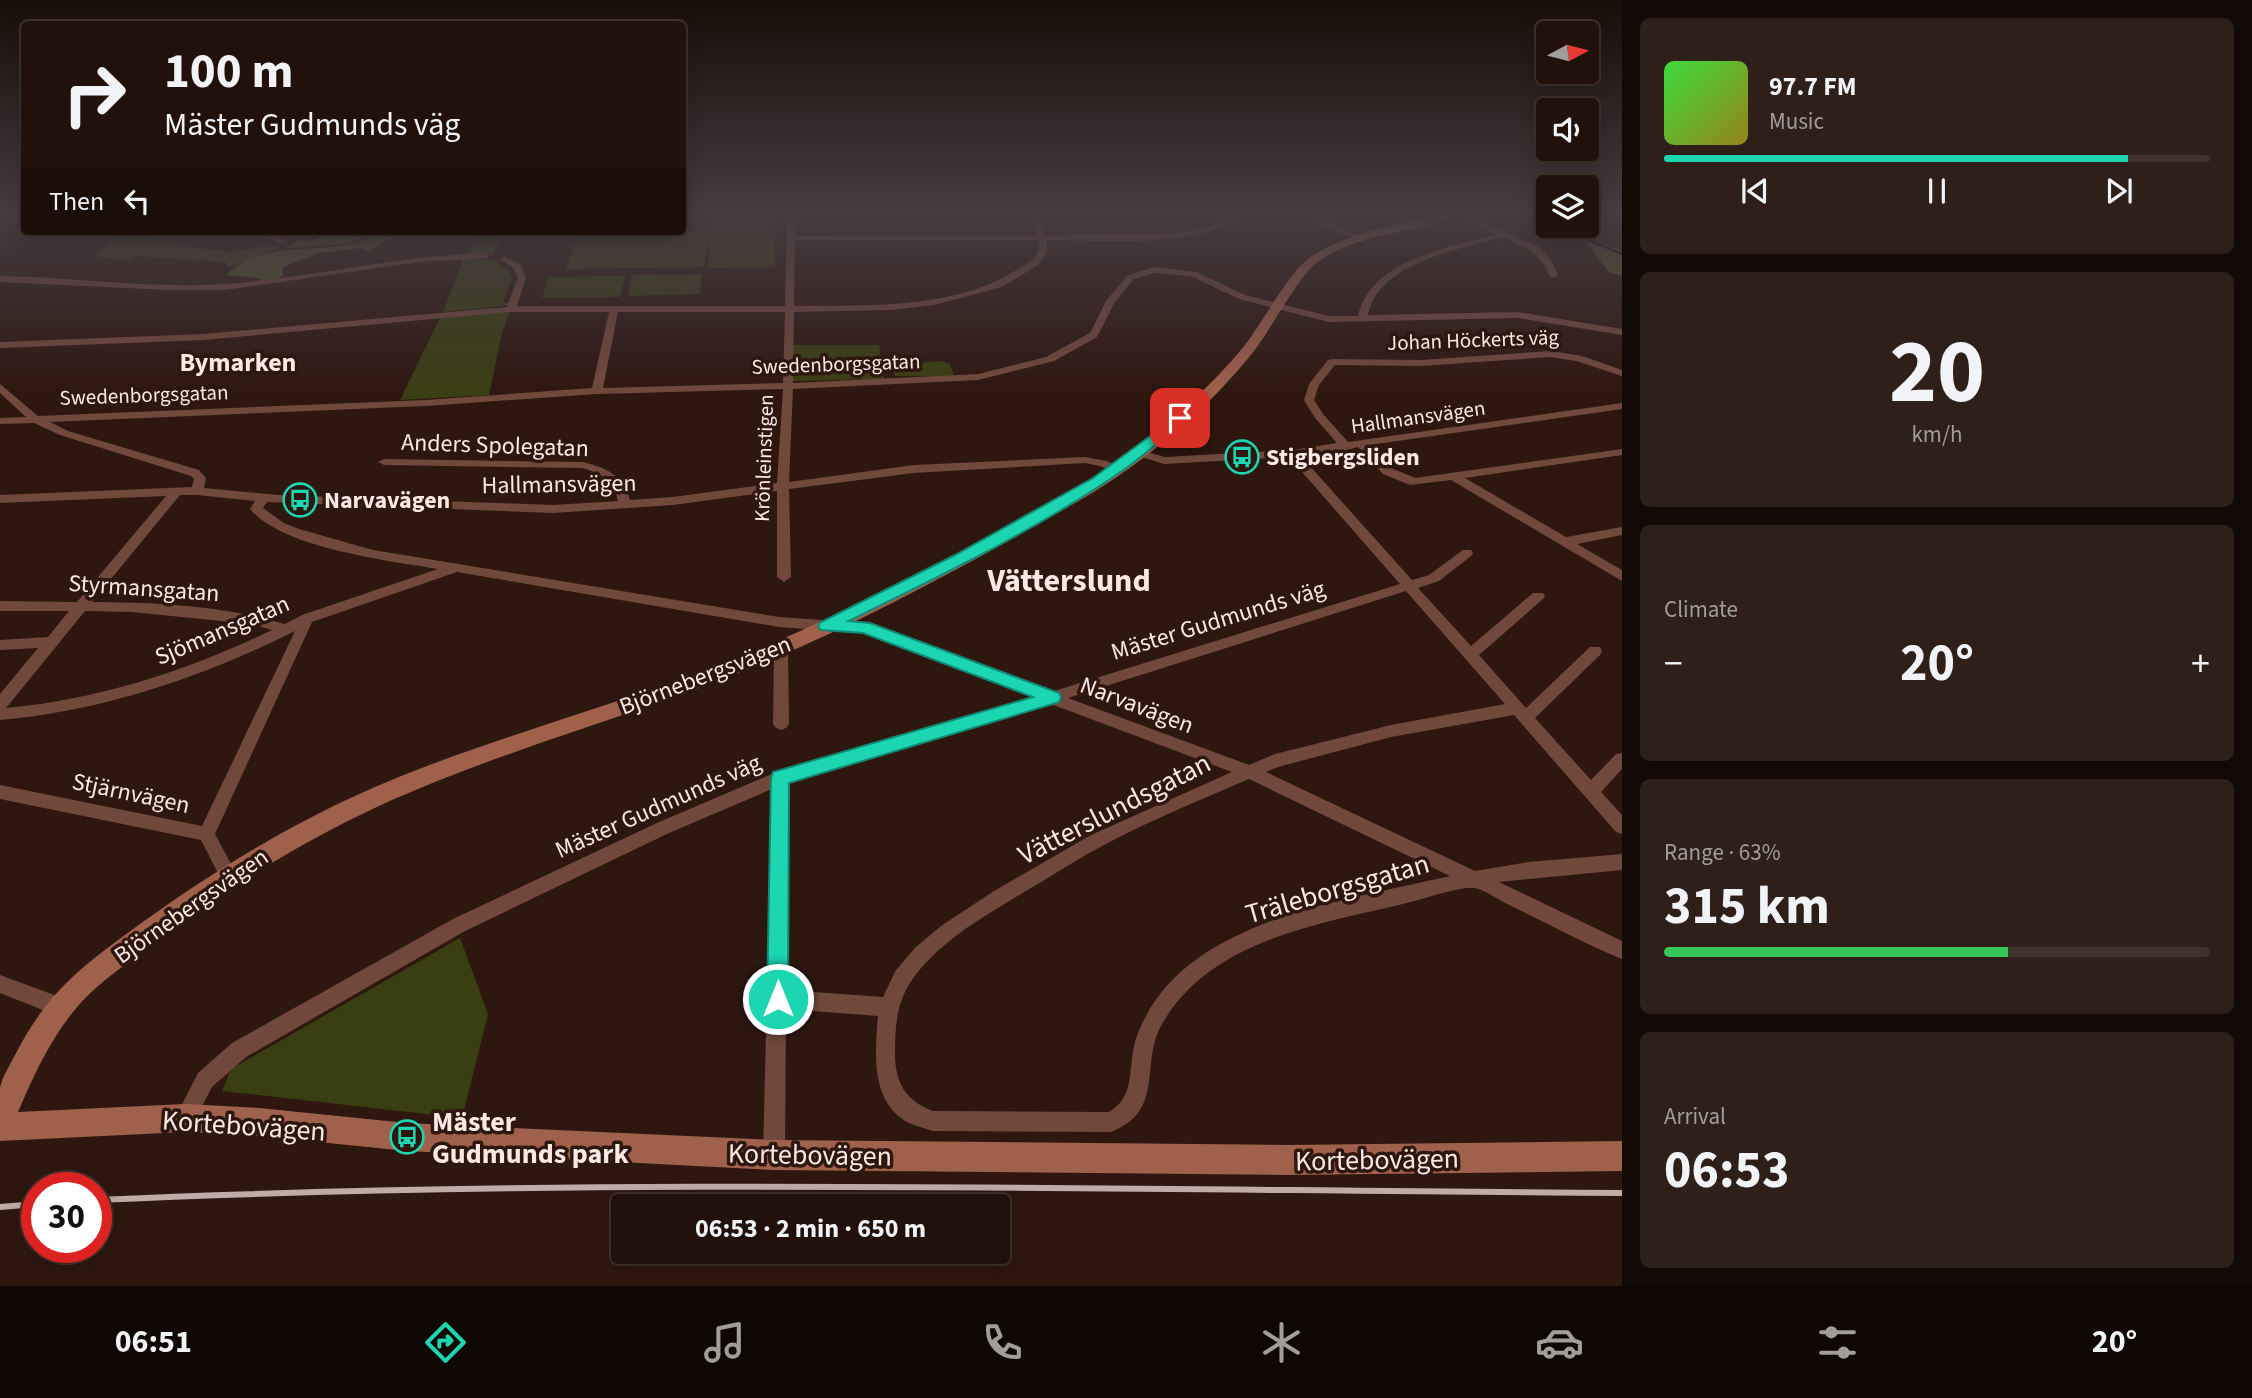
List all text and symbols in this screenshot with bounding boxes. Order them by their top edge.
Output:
north arrow [1536,21,1600,84]
map controls [1536,21,1599,238]
text: 100 m [164,37,293,107]
icon: right [49,49,140,140]
text: 97.7 FM [1769,68,1857,105]
button: sound [1536,98,1599,161]
text: Mäster Gudmunds väg [164,102,460,148]
text: Music [1769,105,1824,138]
icon: previous [1736,172,1774,210]
icon: pause [1918,172,1956,210]
icon: next [2100,172,2138,210]
button: layers [1536,175,1599,238]
icon: left [118,182,156,220]
text: Then [49,183,104,220]
text: 20 [1889,308,1985,437]
street label: Johan Höckerts väg [1387,322,1560,358]
district label: Bymarken [180,344,297,381]
street label: Swedenborgsgatan [751,346,921,382]
street label: Swedenborgsgatan [59,377,229,413]
pin [1150,388,1210,448]
street label: Hallmansvägen [1349,393,1487,441]
street label: Krönleinstigen [747,394,781,522]
icon: arrive [1161,399,1199,437]
text: km/h [1911,418,1963,451]
street label: Anders Spolegatan [401,425,589,466]
bus stop icon: Stigbergsliden [1223,438,1261,476]
place label: Stigbergsliden [1266,440,1420,475]
street label: Hallmansvägen [481,466,637,503]
bus stop icon: Narvavägen [281,481,319,519]
place label: Narvavägen [324,483,450,518]
district label: Vätterslund [986,558,1151,604]
street label: Styrmansgatan [67,566,221,611]
street label: Mäster Gudmunds väg [1107,571,1330,670]
street label: Sjömansgatan [149,586,295,675]
text: Climate [1664,593,1738,626]
street label: Björnebergsvägen [614,627,796,724]
text: 20° [1900,627,1974,701]
text: − [1664,637,1683,691]
text: + [2191,637,2210,691]
street label: Narvavägen [1075,668,1199,743]
street label: Vätterslundsgatan [1011,743,1218,875]
street label: Mäster Gudmunds väg [550,745,767,868]
street label: Stjärnvägen [69,764,193,823]
text: Range · 63% [1664,836,1781,869]
street label: Björnebergsvägen [107,840,276,973]
street label: Träleborgsgatan [1241,844,1434,934]
text: 315 km [1664,870,1830,944]
position arrow [741,962,815,1036]
street label: Kortebovägen [161,1100,327,1152]
text: Arrival [1664,1100,1726,1133]
place label: Mäster Gudmunds park [432,1102,629,1174]
bus stop icon: Mäster Gudmunds park [388,1118,426,1156]
street label: Kortebovägen [728,1134,892,1176]
text: 06:53 [1664,1134,1789,1208]
street label: Kortebovägen [1295,1139,1459,1181]
speed limit sign: 30 [21,1172,112,1263]
text: 06:53 · 2 min · 650 m [695,1210,926,1247]
icon: directions [421,1318,470,1367]
icon: music [700,1318,749,1367]
icon: phone [978,1318,1027,1367]
icon: climate [1257,1318,1306,1367]
icon: car [1535,1318,1584,1367]
icon: filters [1813,1318,1862,1367]
text: 06:51 [115,1319,192,1365]
text: 20° [2092,1319,2137,1365]

